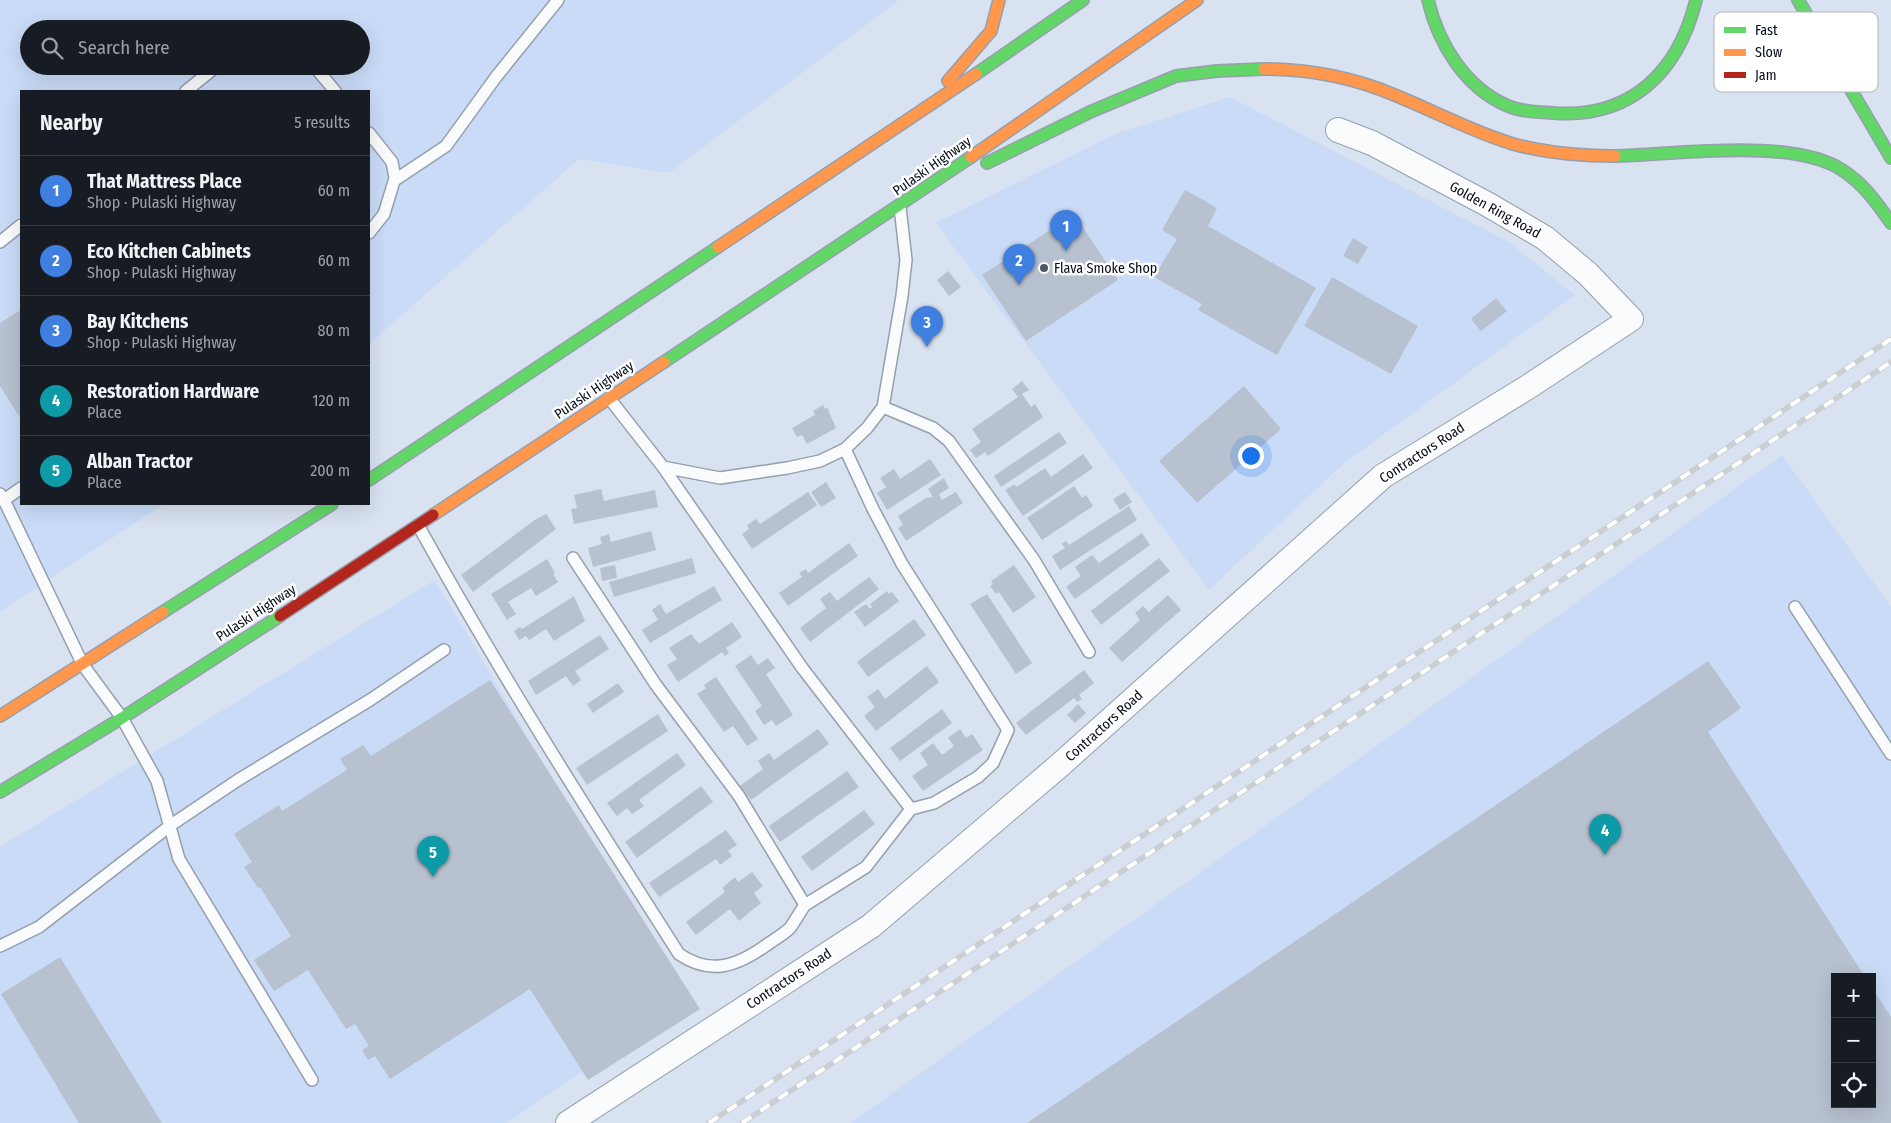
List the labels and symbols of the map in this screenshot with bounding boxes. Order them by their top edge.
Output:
legend [1714,12,1878,92]
text: Fast [1755,22,1778,39]
text: Slow [1755,44,1782,61]
text: Jam [1755,67,1776,84]
street label: Pulaski Highway [889,132,975,199]
street label: Golden Ring Road [1446,178,1544,242]
pin: 1 [1050,210,1082,251]
pin: 2 [1003,244,1035,285]
place label: Flava Smoke Shop [1054,260,1157,277]
marker: Flava Smoke Shop [1038,262,1050,274]
pin: 3 [911,306,943,347]
street label: Pulaski Highway [551,357,637,423]
street label: Contractors Road [1376,419,1468,487]
your location [1238,443,1264,469]
street label: Pulaski Highway [213,580,300,645]
street label: Contractors Road [1062,687,1146,765]
pin: 4 [1589,814,1621,855]
pin: 5 [417,836,449,877]
street label: Contractors Road [743,945,835,1013]

